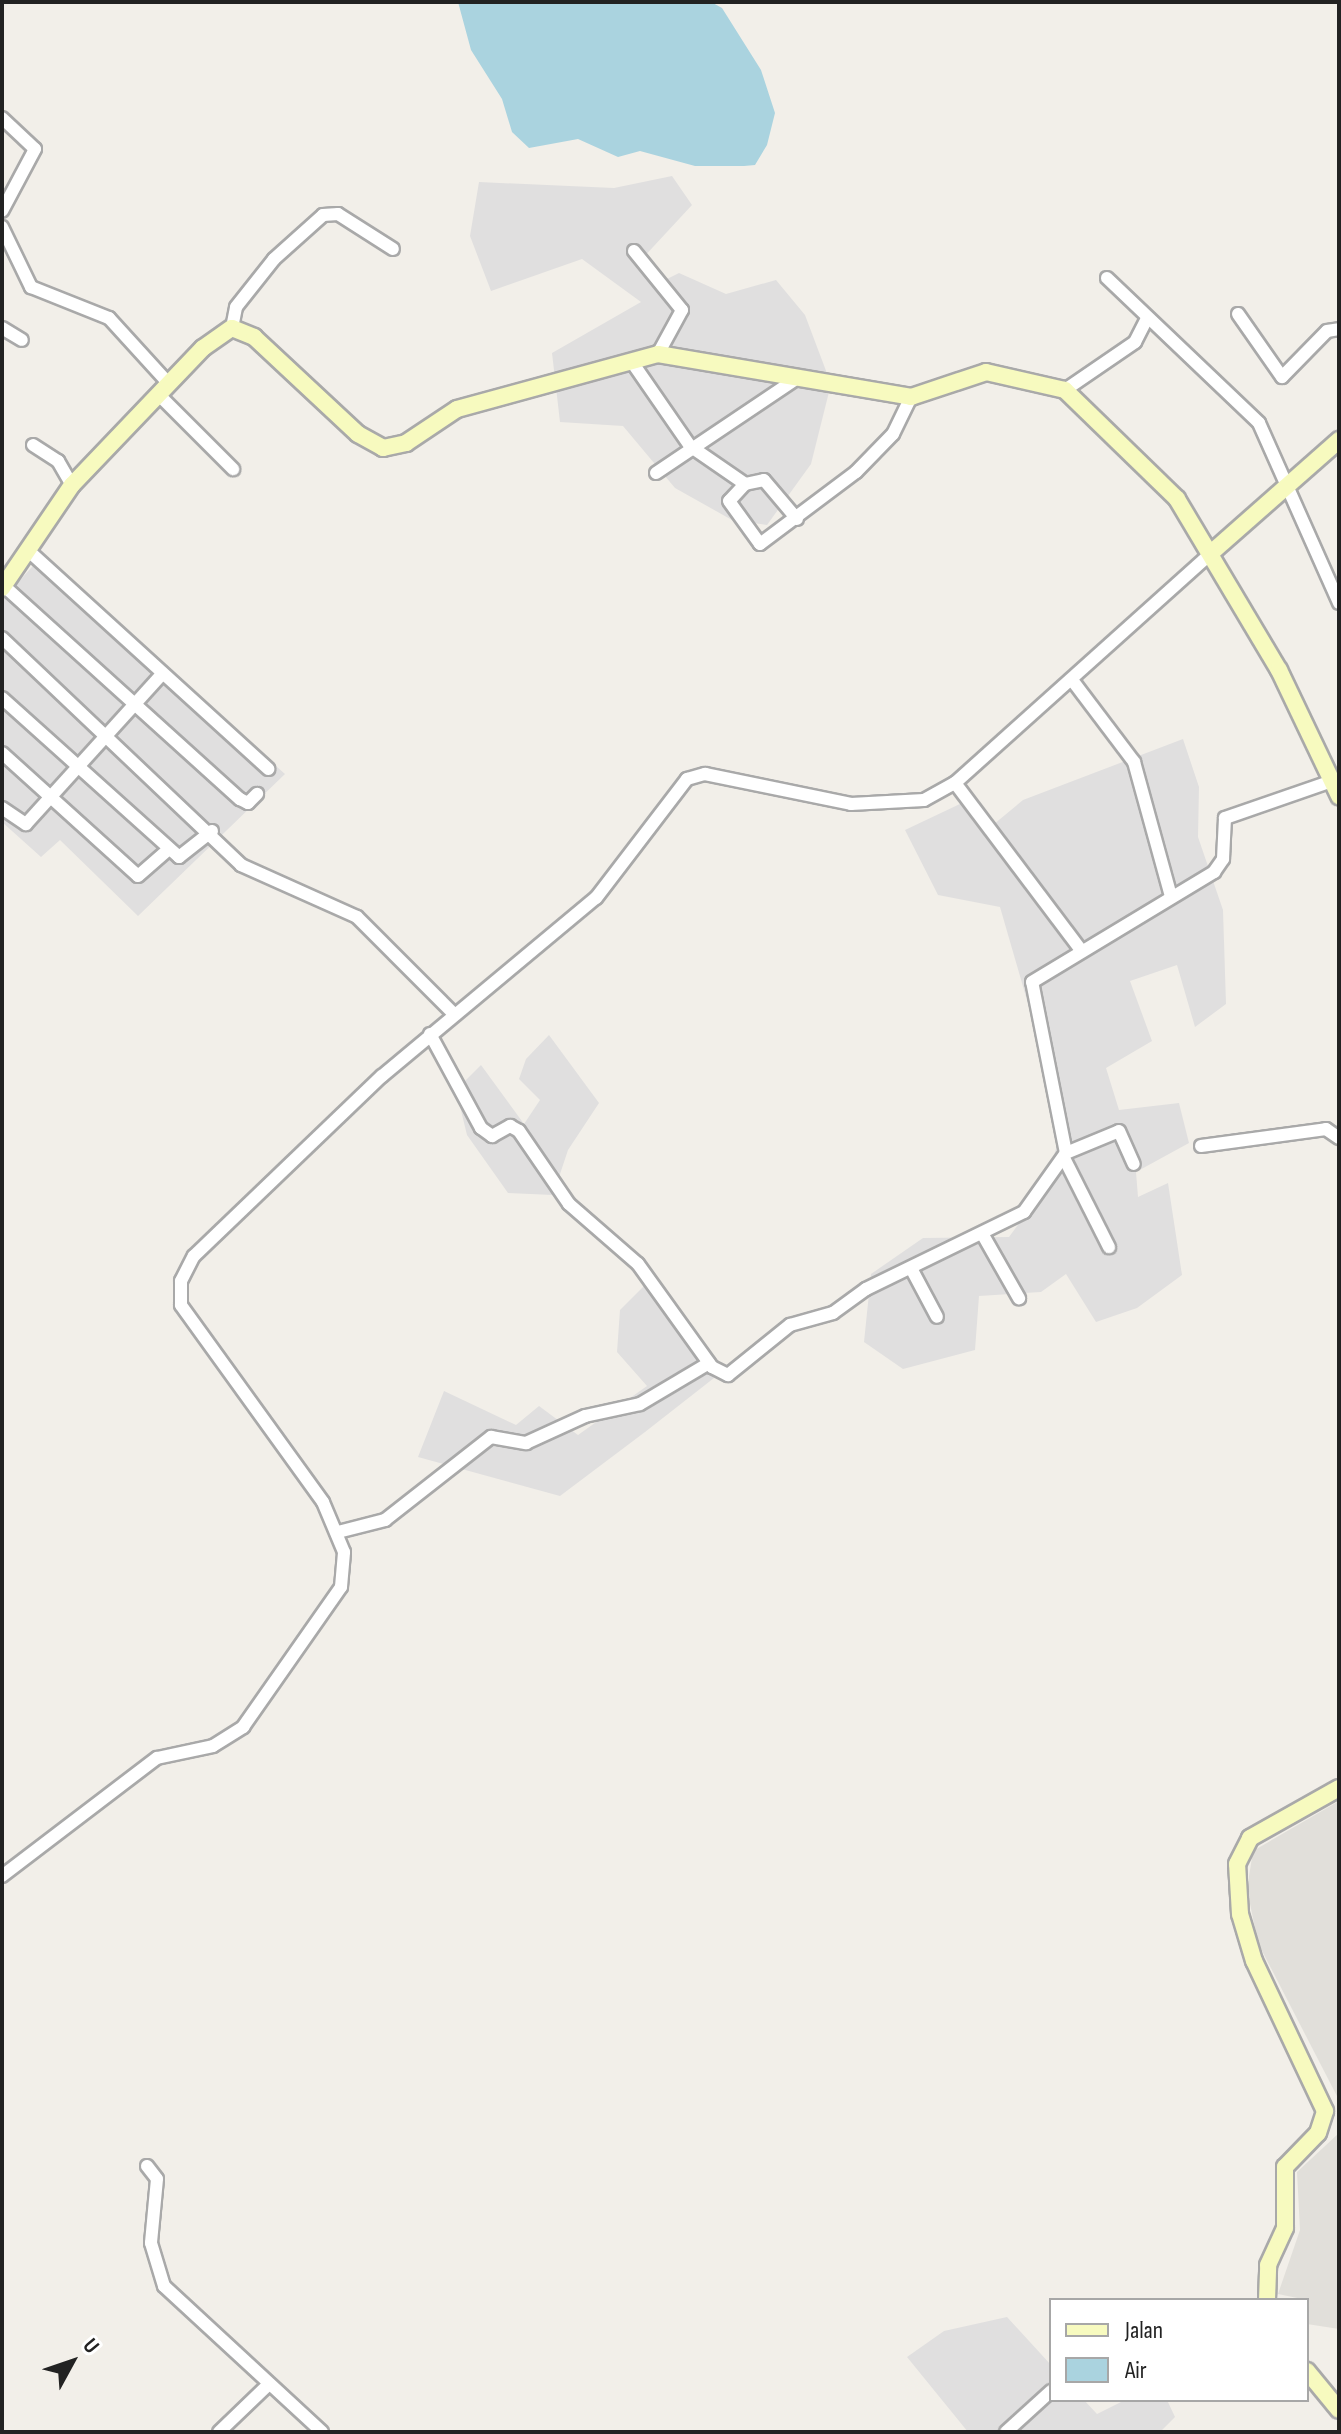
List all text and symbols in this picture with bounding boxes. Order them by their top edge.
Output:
legend [1049,2298,1309,2402]
text: Jalan [1125,2316,1163,2345]
north arrow [32,2322,112,2402]
text: U [77,2333,105,2359]
text: Air [1125,2356,1147,2385]

